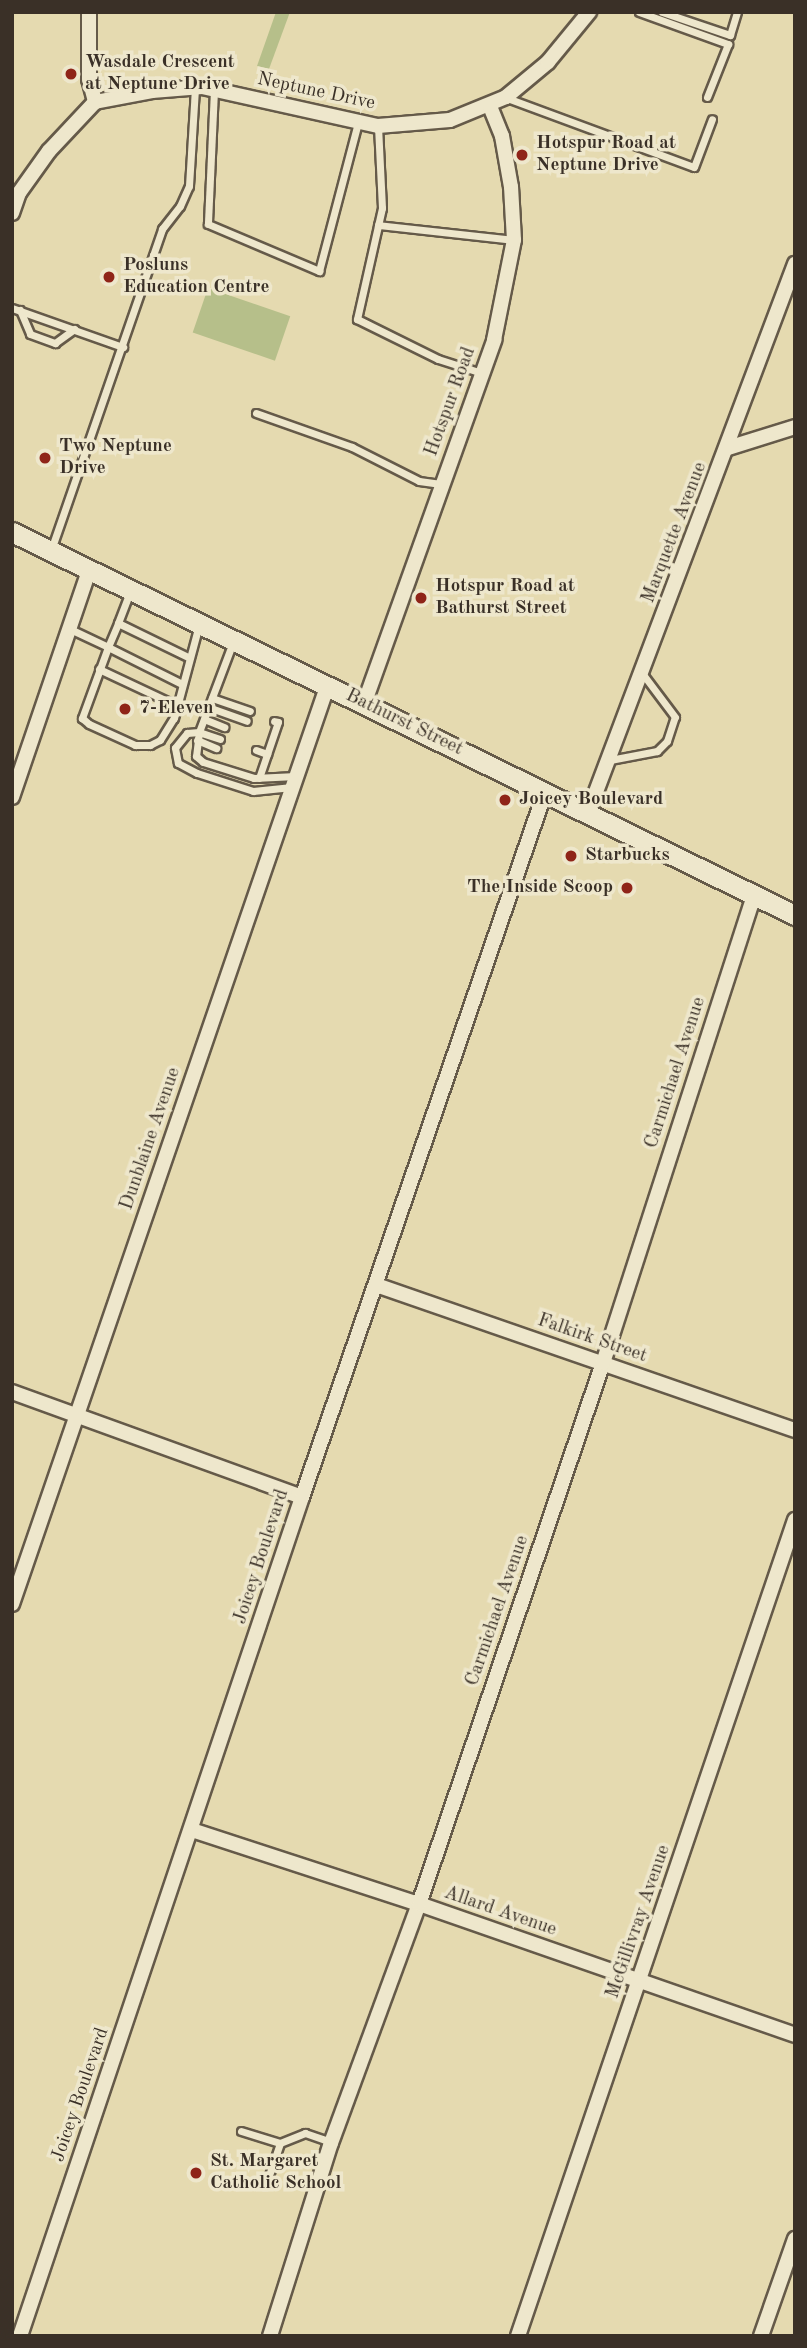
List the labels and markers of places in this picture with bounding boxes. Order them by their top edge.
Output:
place label: Wasdale Crescent at Neptune Drive [85,52,235,96]
marker: Wasdale Crescent at Neptune Drive [63,66,79,82]
place label: Hotspur Road at Neptune Drive [536,133,676,177]
marker: Hotspur Road at Neptune Drive [514,147,530,163]
place label: Posluns Education Centre [123,255,270,299]
marker: Posluns Education Centre [101,269,117,285]
place label: Two Neptune Drive [59,436,172,480]
marker: Two Neptune Drive [37,450,53,466]
place label: Hotspur Road at Bathurst Street [435,576,575,620]
marker: Hotspur Road at Bathurst Street [413,590,429,606]
place label: 7-Eleven [139,698,214,720]
marker: 7-Eleven [117,701,133,717]
place label: Joicey Boulevard [519,789,663,811]
marker: Joicey Boulevard [497,792,513,808]
place label: Starbucks [585,845,670,867]
marker: Starbucks [563,848,579,864]
place label: The Inside Scoop [467,877,613,899]
marker: The Inside Scoop [619,880,635,896]
place label: St. Margaret Catholic School [210,2151,341,2195]
marker: St. Margaret Catholic School [188,2165,204,2181]

